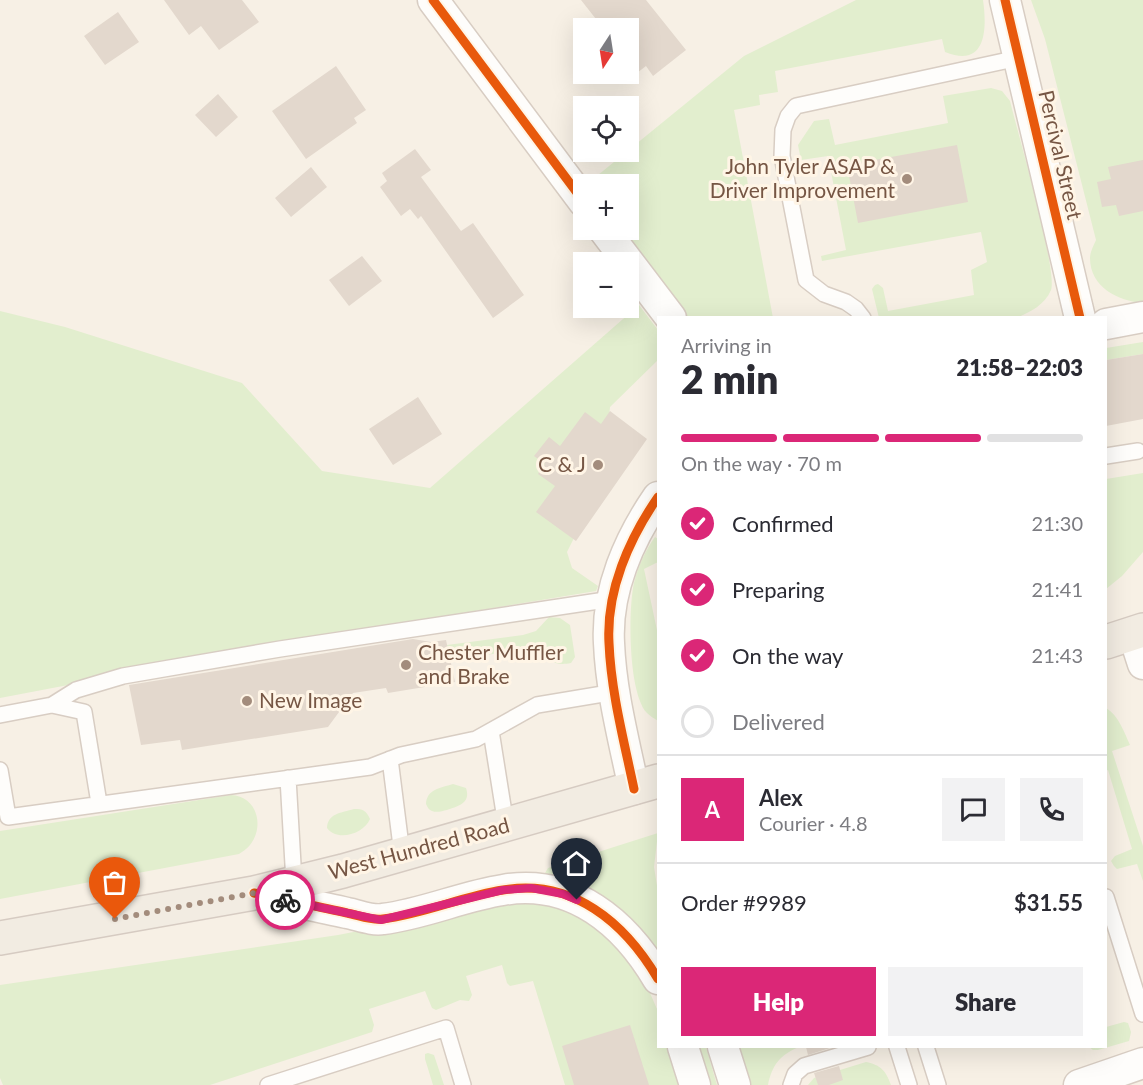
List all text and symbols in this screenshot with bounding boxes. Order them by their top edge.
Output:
north arrow [573,18,639,84]
map controls [573,18,639,318]
street label: Percival Street [1034,87,1089,222]
button: locate [573,96,639,162]
place label: John Tyler ASAP & Driver Improvement [710,153,895,202]
marker: John Tyler ASAP & Driver Improvement [900,172,914,186]
button: + [573,174,639,240]
button: − [573,252,639,318]
text: Arriving in [681,333,772,357]
text: 21:58–22:03 [957,354,1083,381]
text: 2 min [681,356,778,402]
place label: C & J [538,451,586,476]
text: On the way · 70 m [681,451,842,475]
marker: C & J [591,458,605,472]
icon: check [681,507,714,540]
text: Confirmed [732,510,834,537]
text: 21:30 [1032,511,1083,535]
icon: check [681,573,714,606]
text: Preparing [732,576,824,603]
text: 21:41 [1032,577,1083,601]
place label: Chester Muffler and Brake [418,639,564,688]
icon: check [681,639,714,672]
text: On the way [732,642,843,669]
text: 21:43 [1032,643,1083,667]
marker: Chester Muffler and Brake [399,658,413,672]
place label: New Image [259,687,362,712]
marker: New Image [240,694,254,708]
text: Delivered [732,708,825,735]
button: chat [942,778,1005,841]
button: phone [1020,778,1083,841]
text: Alex [759,784,803,811]
text: A [705,796,720,823]
street label: West Hundred Road [325,811,512,884]
text: Courier · 4.8 [759,811,868,835]
pin [551,838,602,900]
icon: home [560,847,593,880]
pin [89,857,140,919]
icon: bag [98,866,131,899]
courier [255,870,315,930]
icon: bike [269,884,302,917]
text: Order #9989 [681,889,807,916]
text: $31.55 [1014,889,1083,916]
button: Help [681,967,876,1036]
button: Share [888,967,1083,1036]

